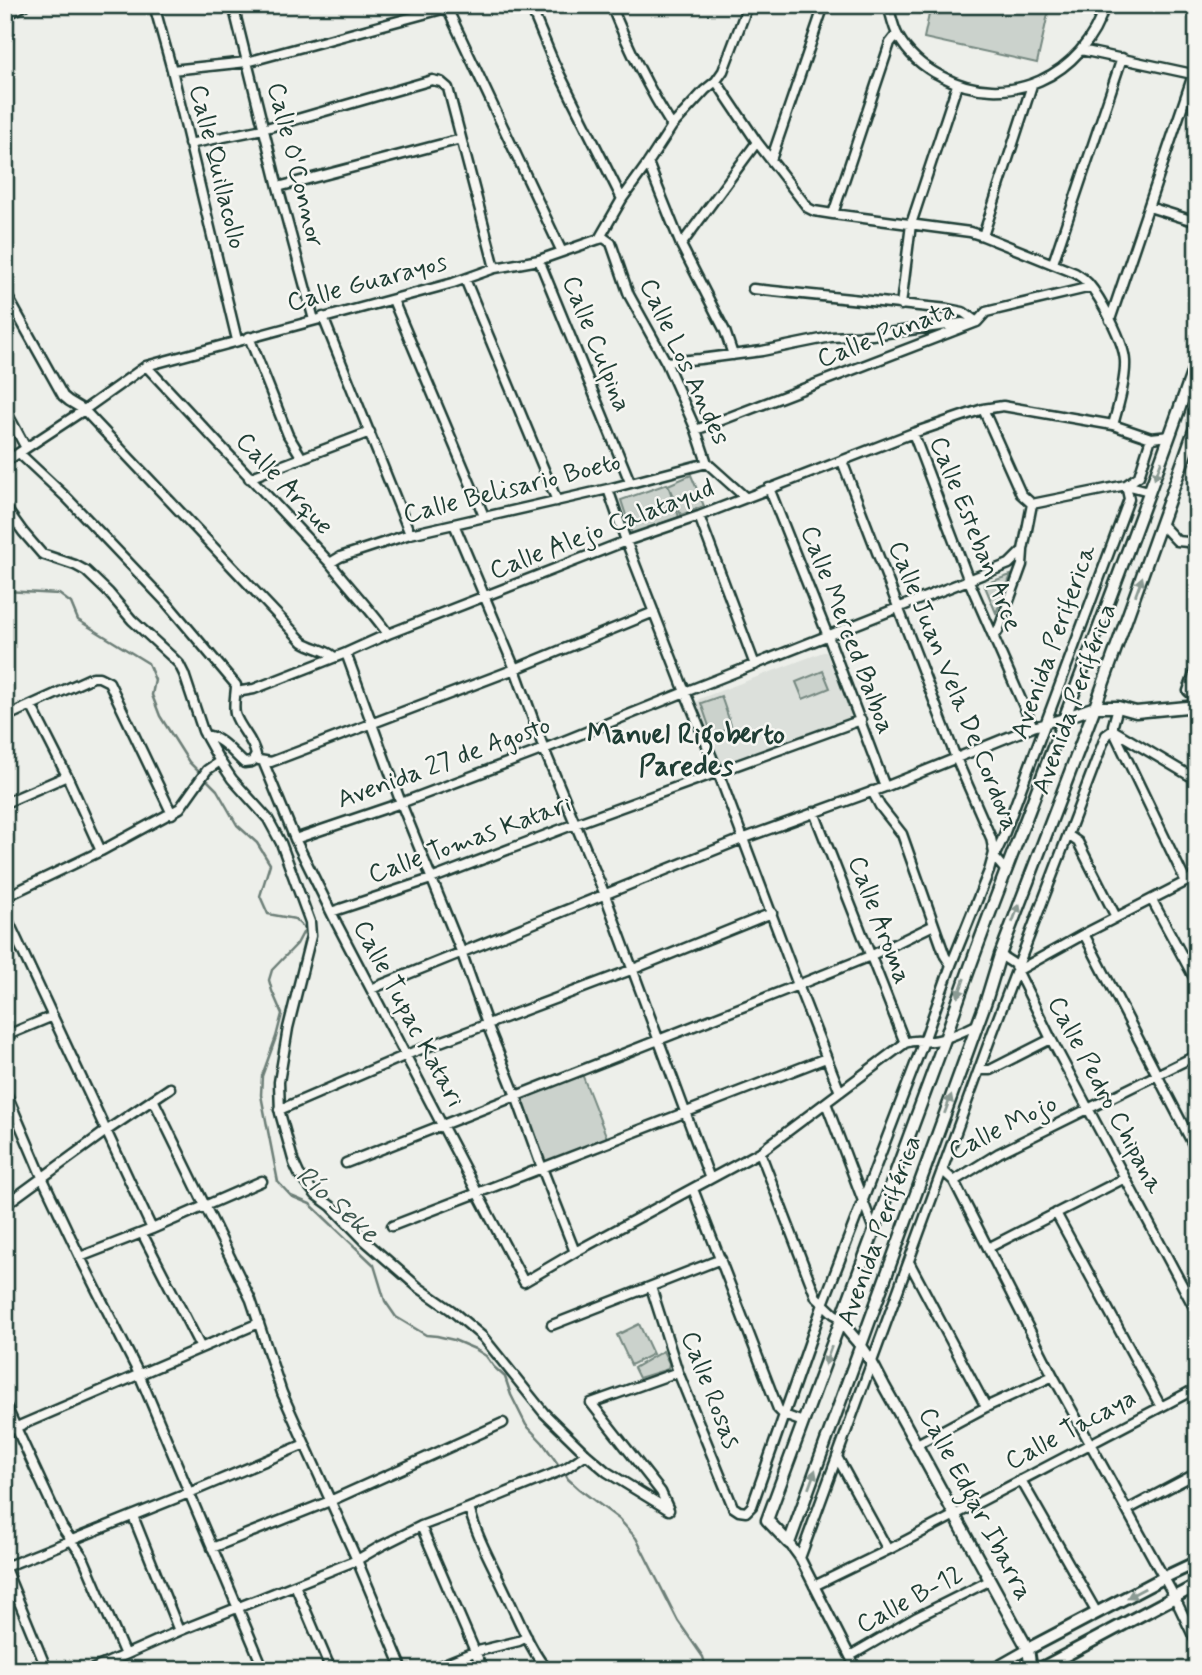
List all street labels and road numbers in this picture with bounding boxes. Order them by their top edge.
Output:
street label: Calle O'Connor [258,79,332,251]
street label: Calle Quillacollo [180,81,254,253]
street label: Calle Guarayos [283,245,451,321]
street label: Calle Culpina [553,271,639,417]
street label: Calle Los Andes [631,273,737,451]
street label: Calle Punata [812,293,960,377]
street label: Calle Arque [228,425,340,543]
street label: Calle Esteban Arce [920,431,1030,637]
street label: Calle Belisario Boeto [400,446,624,532]
street label: Calle Alejo Calatayud [485,471,719,589]
street label: Calle Merced Balboa [792,521,902,739]
street label: Calle Juan Vela De Cordova [879,536,1027,836]
street label: Avenida Periferica [1003,540,1105,744]
street label: Avenida Periférica [1025,599,1125,799]
street label: Avenida 27 de Agosto [333,709,555,817]
street label: Calle Tomas Katari [364,788,576,892]
street label: Calle Aroma [839,851,919,989]
street label: Calle Tupac Katari [344,915,472,1113]
street label: Calle Pedro Chipana [1039,990,1172,1200]
street label: Calle Mojo [943,1087,1063,1169]
street label: Avenida Periférica [830,1131,930,1331]
street label: Calle Rosas [672,1326,748,1454]
street label: Calle Tacaya [1000,1381,1142,1479]
street label: Calle Edgar Ibarra [907,1401,1040,1608]
street label: Calle B-12 [851,1558,969,1642]

